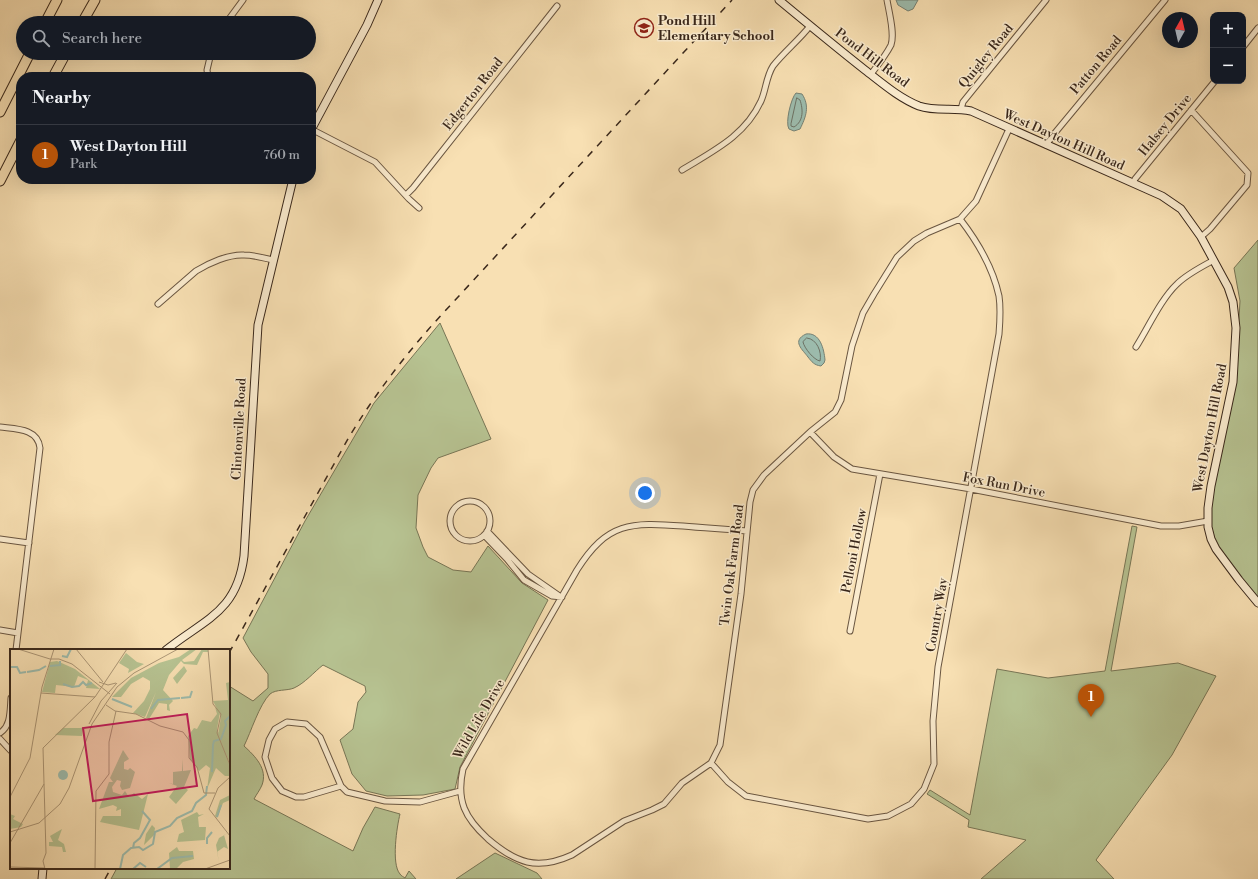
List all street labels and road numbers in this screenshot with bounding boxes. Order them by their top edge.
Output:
street label: Quigley Road [955,20,1017,91]
street label: Pond Hill Road [832,25,913,91]
street label: Patton Road [1067,32,1126,98]
street label: Edgerton Road [440,54,507,134]
street label: Halsey Drive [1135,90,1195,159]
street label: West Dayton Hill Road [1000,106,1128,174]
street label: West Dayton Hill Road [1189,362,1230,495]
street label: Clintonville Road [228,377,250,480]
street label: Fox Run Drive [961,469,1047,501]
street label: Twin Oak Farm Road [717,503,747,627]
street label: Pelloni Hollow [838,506,870,595]
street label: Country Way [923,576,951,653]
street label: Wild Life Drive [449,676,508,762]

